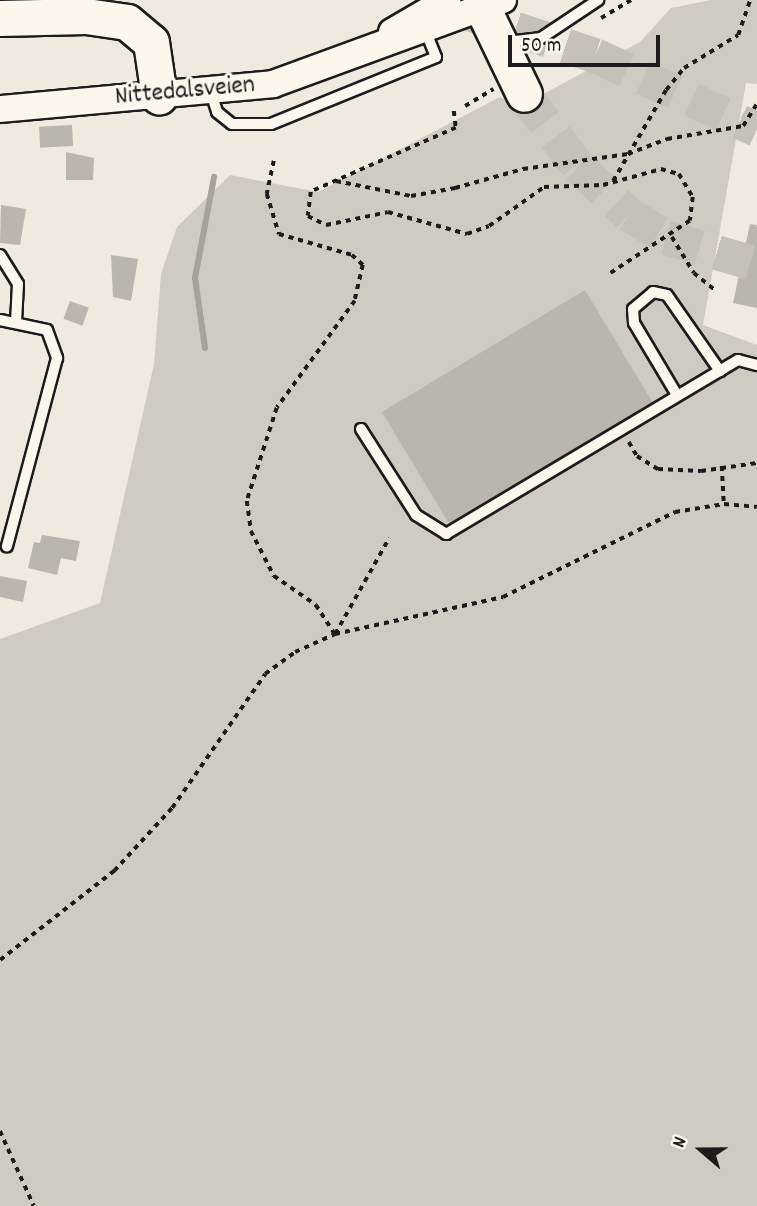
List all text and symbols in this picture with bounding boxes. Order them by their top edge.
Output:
scale bar [512,21,664,65]
text: 50 m [521,32,561,62]
street label: Nittedalsveien [114,70,256,114]
north arrow [666,1115,736,1185]
text: N [667,1134,695,1152]

